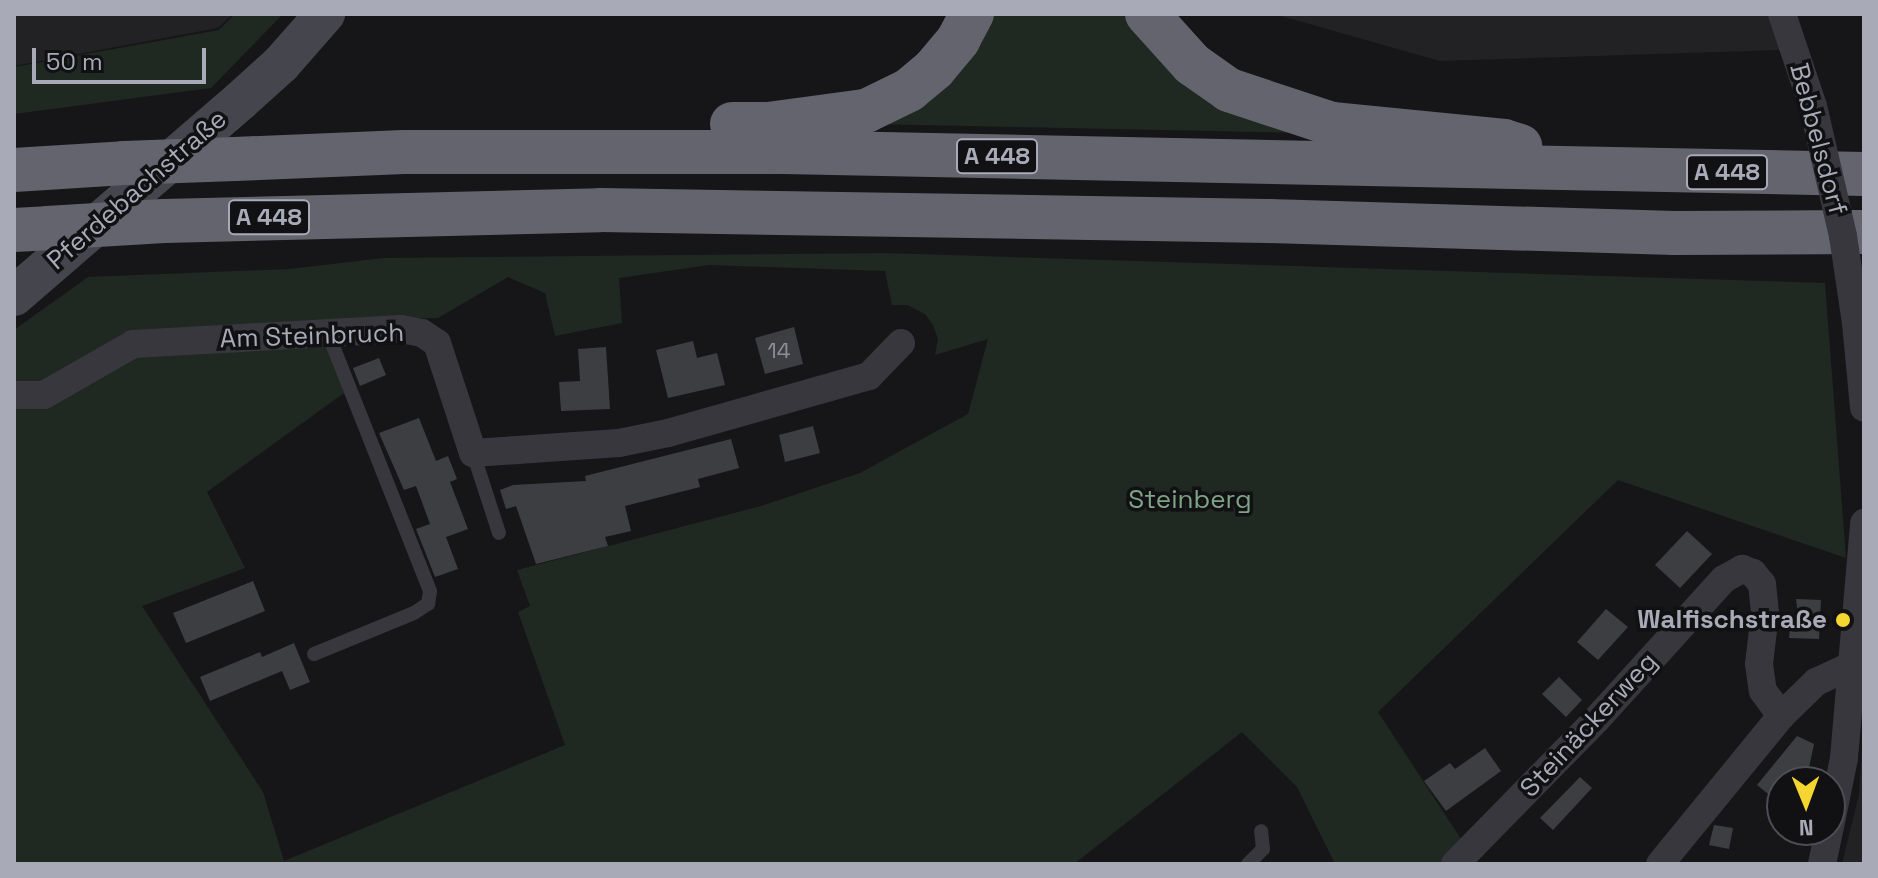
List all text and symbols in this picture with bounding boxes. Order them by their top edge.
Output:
scale bar [36,32,210,82]
text: 50 m [46,46,103,77]
street label: Bebbelsdorf [1783,60,1853,218]
street label: Pferdebachstraße [41,104,233,276]
road number: A 448 [955,136,1039,176]
road number: A 448 [1685,152,1769,192]
road number: A 448 [227,197,311,237]
street label: Am Steinbruch [219,317,405,355]
house number: 14 [768,338,790,364]
park label: Steinberg [1128,484,1252,516]
place label: Walfischstraße [1637,604,1827,636]
marker: Walfischstraße [1834,611,1852,629]
street label: Steinäckerweg [1514,646,1664,804]
north arrow [1766,766,1846,846]
text: N [1799,814,1814,842]

